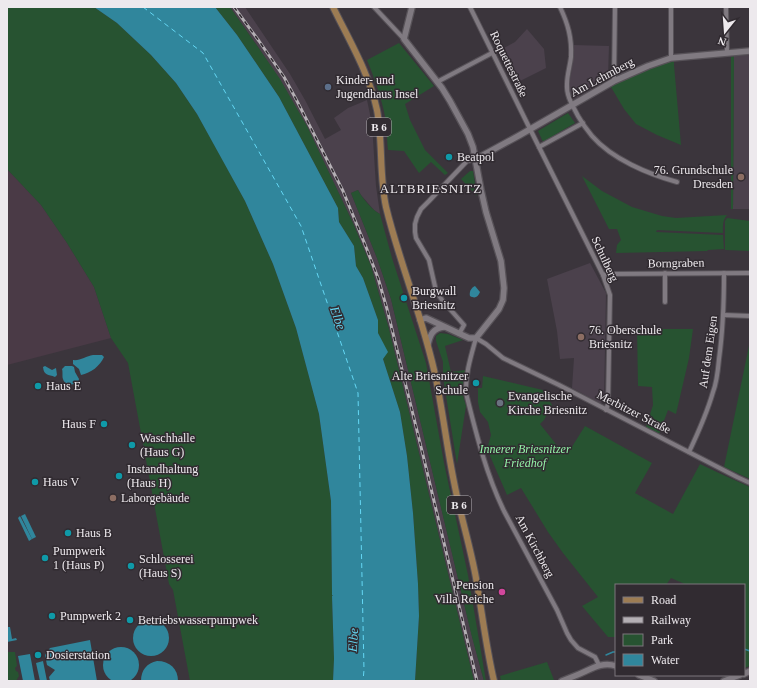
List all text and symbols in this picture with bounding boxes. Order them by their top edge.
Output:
north arrow [705,12,745,52]
street label: Roquettestraße [487,29,531,99]
text: N [716,35,728,48]
street label: Am Lehmberg [568,54,636,100]
place label: Kinder- und Jugendhaus Insel [336,73,419,101]
marker: Kinder- und Jugendhaus Insel [323,82,333,92]
road number: B 6 [367,118,391,136]
place label: Beatpol [457,150,495,164]
marker: Beatpol [444,152,454,162]
place label: 76. Grundschule Dresden [654,163,733,191]
marker: 76. Grundschule Dresden [736,172,746,182]
district label: ALTBRIESNITZ [380,181,482,196]
street label: Schulberg [588,234,622,284]
street label: Borngraben [648,256,704,270]
place label: Burgwall Briesnitz [412,284,457,312]
marker: Burgwall Briesnitz [399,293,409,303]
water label: Elbe [327,303,349,332]
street label: Auf dem Eigen [696,315,720,389]
place label: 76. Oberschule Briesnitz [589,323,662,351]
marker: 76. Oberschule Briesnitz [576,332,586,342]
place label: Alte Briesnitzer Schule [392,369,468,397]
marker: Alte Briesnitzer Schule [471,378,481,388]
place label: Haus E [46,379,81,393]
marker: Haus E [33,381,43,391]
street label: Merbitzer Straße [595,387,673,437]
place label: Evangelische Kirche Briesnitz [508,389,587,417]
marker: Evangelische Kirche Briesnitz [495,398,505,408]
place label: Haus F [62,417,96,431]
marker: Haus F [99,419,109,429]
place label: Waschhalle (Haus G) [140,431,195,459]
marker: Waschhalle (Haus G) [127,440,137,450]
park label: Innerer Briesnitzer Friedhof [478,442,571,470]
place label: Instandhaltung (Haus H) [127,462,198,490]
marker: Instandhaltung (Haus H) [114,471,124,481]
place label: Haus V [43,475,79,489]
marker: Haus V [30,477,40,487]
place label: Laborgebäude [121,491,189,505]
marker: Laborgebäude [108,493,118,503]
road number: B 6 [447,496,471,514]
street label: Am Kirchberg [513,512,557,580]
place label: Haus B [76,526,112,540]
marker: Haus B [63,528,73,538]
place label: Pumpwerk 1 (Haus P) [53,544,105,572]
place label: Schlosserei (Haus S) [139,552,194,580]
marker: Pumpwerk 1 (Haus P) [40,553,50,563]
marker: Schlosserei (Haus S) [126,561,136,571]
place label: Pension Villa Reiche [434,578,494,606]
legend [615,584,745,676]
marker: Pension Villa Reiche [497,587,507,597]
text: Road [651,593,676,607]
place label: Pumpwerk 2 [60,609,121,623]
marker: Pumpwerk 2 [47,611,57,621]
place label: Betriebswasserpumpwek [138,613,258,627]
text: Railway [651,613,691,627]
marker: Betriebswasserpumpwek [125,615,135,625]
water label: Elbe [345,627,361,653]
text: Park [651,633,673,647]
place label: Dosierstation [46,648,110,662]
marker: Dosierstation [33,650,43,660]
text: Water [651,653,679,667]

